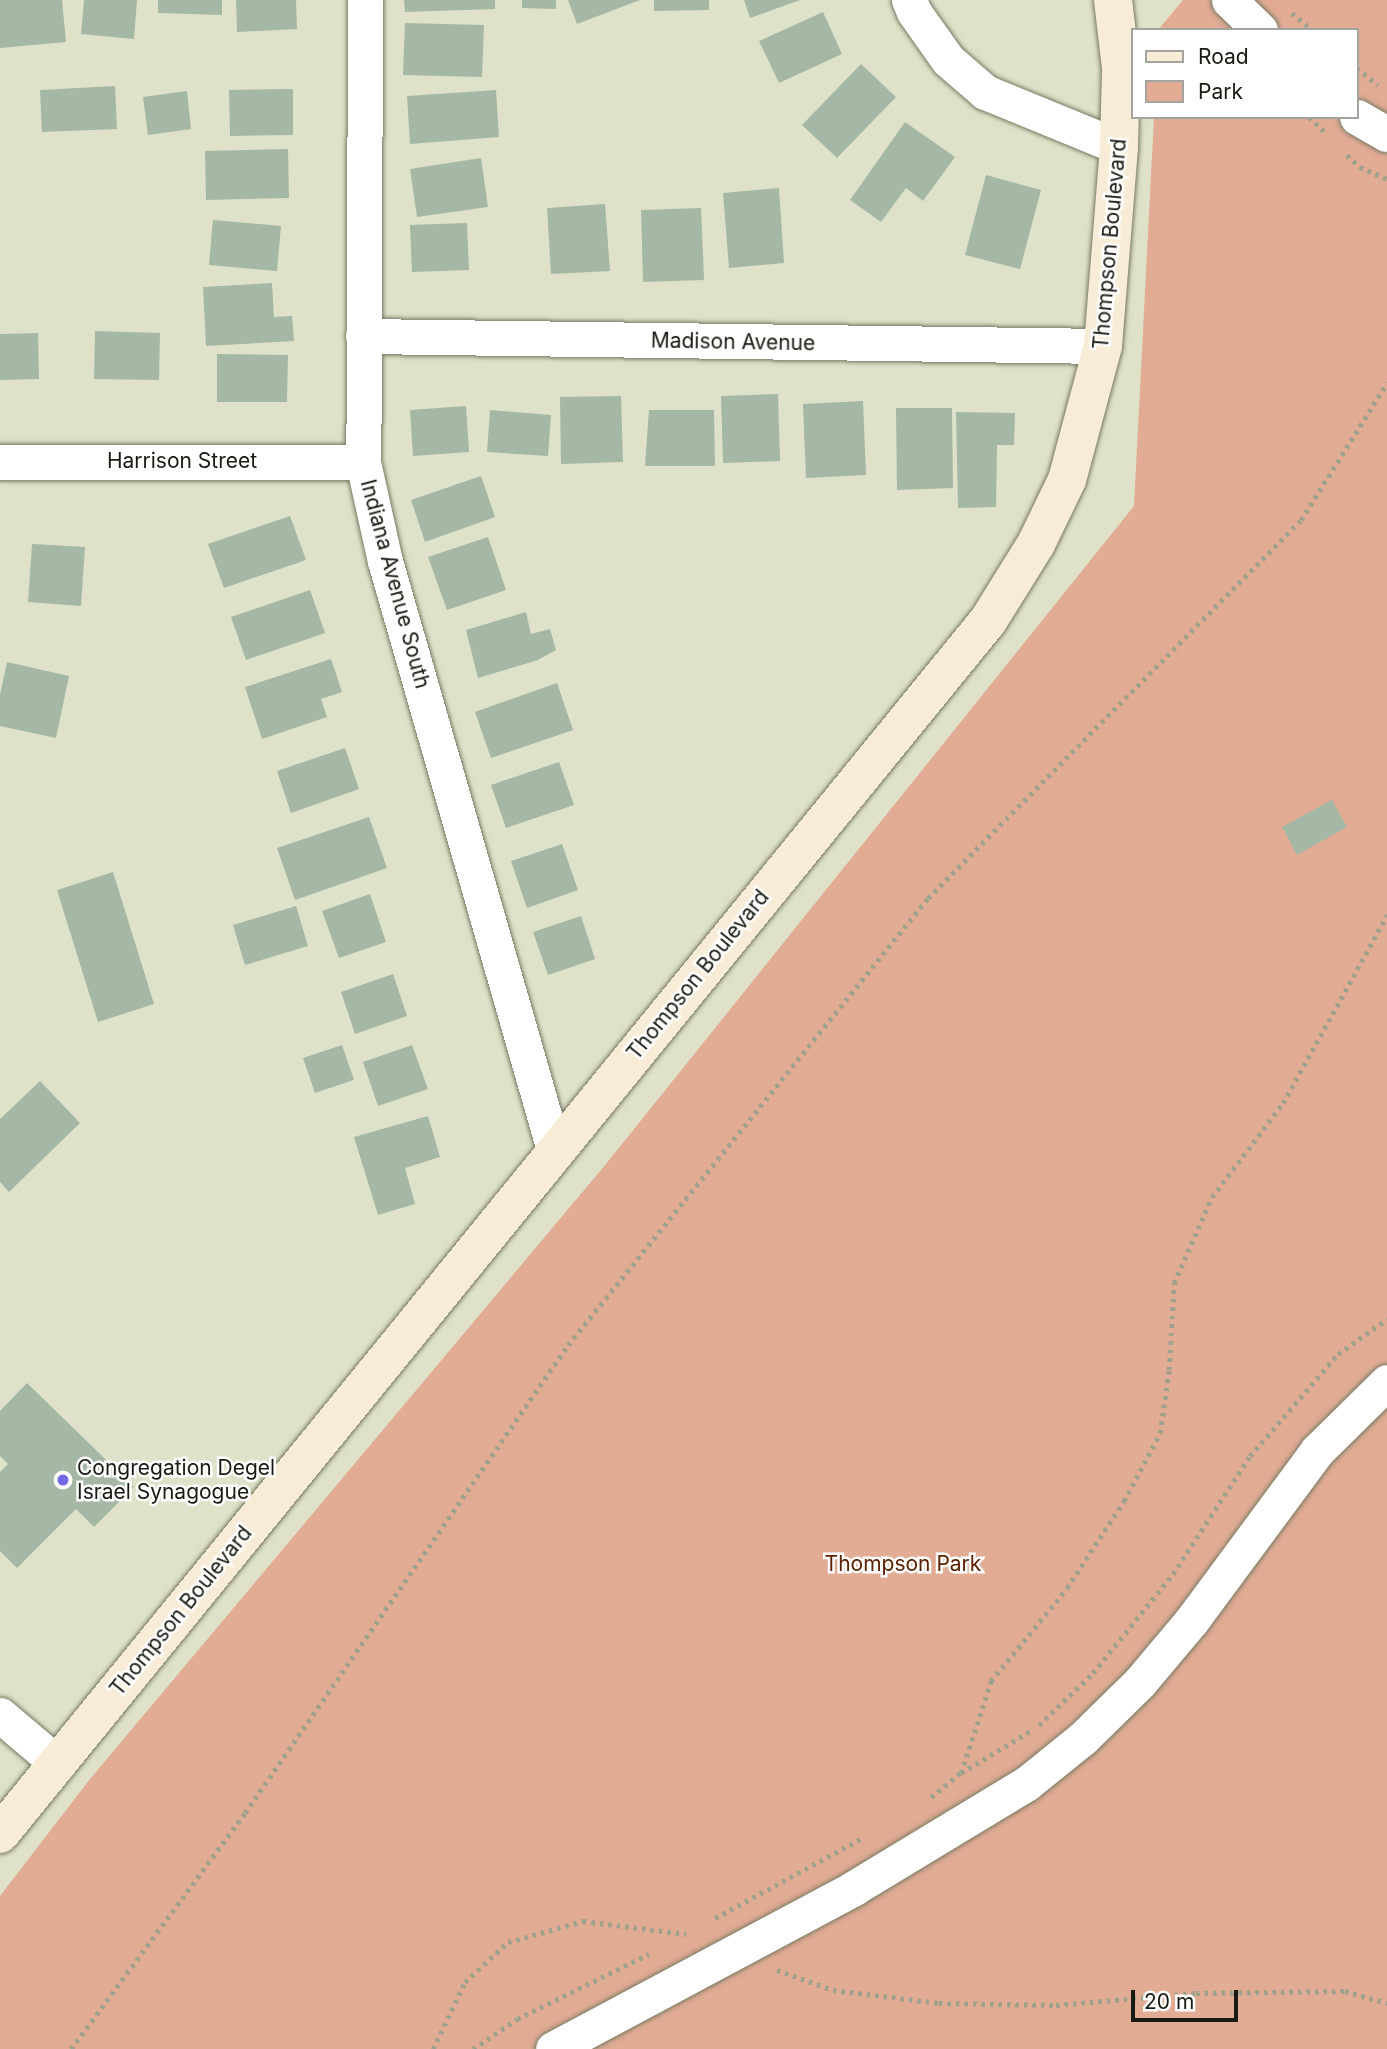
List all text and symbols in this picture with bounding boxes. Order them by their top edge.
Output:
legend [1132,28,1359,119]
text: Road [1198,44,1249,69]
text: Park [1198,79,1243,104]
street label: Thompson Boulevard [1088,138,1132,350]
street label: Madison Avenue [651,328,815,356]
street label: Harrison Street [107,448,257,474]
street label: Indiana Avenue South [355,477,435,691]
street label: Thompson Boulevard [622,885,774,1065]
place label: Congregation Degel Israel Synagogue [77,1455,275,1505]
marker: Congregation Degel Israel Synagogue [55,1472,71,1488]
street label: Thompson Boulevard [105,1521,257,1701]
park label: Thompson Park [825,1551,981,1577]
scale bar [1135,1976,1242,2020]
text: 20 m [1144,1989,1194,2014]

